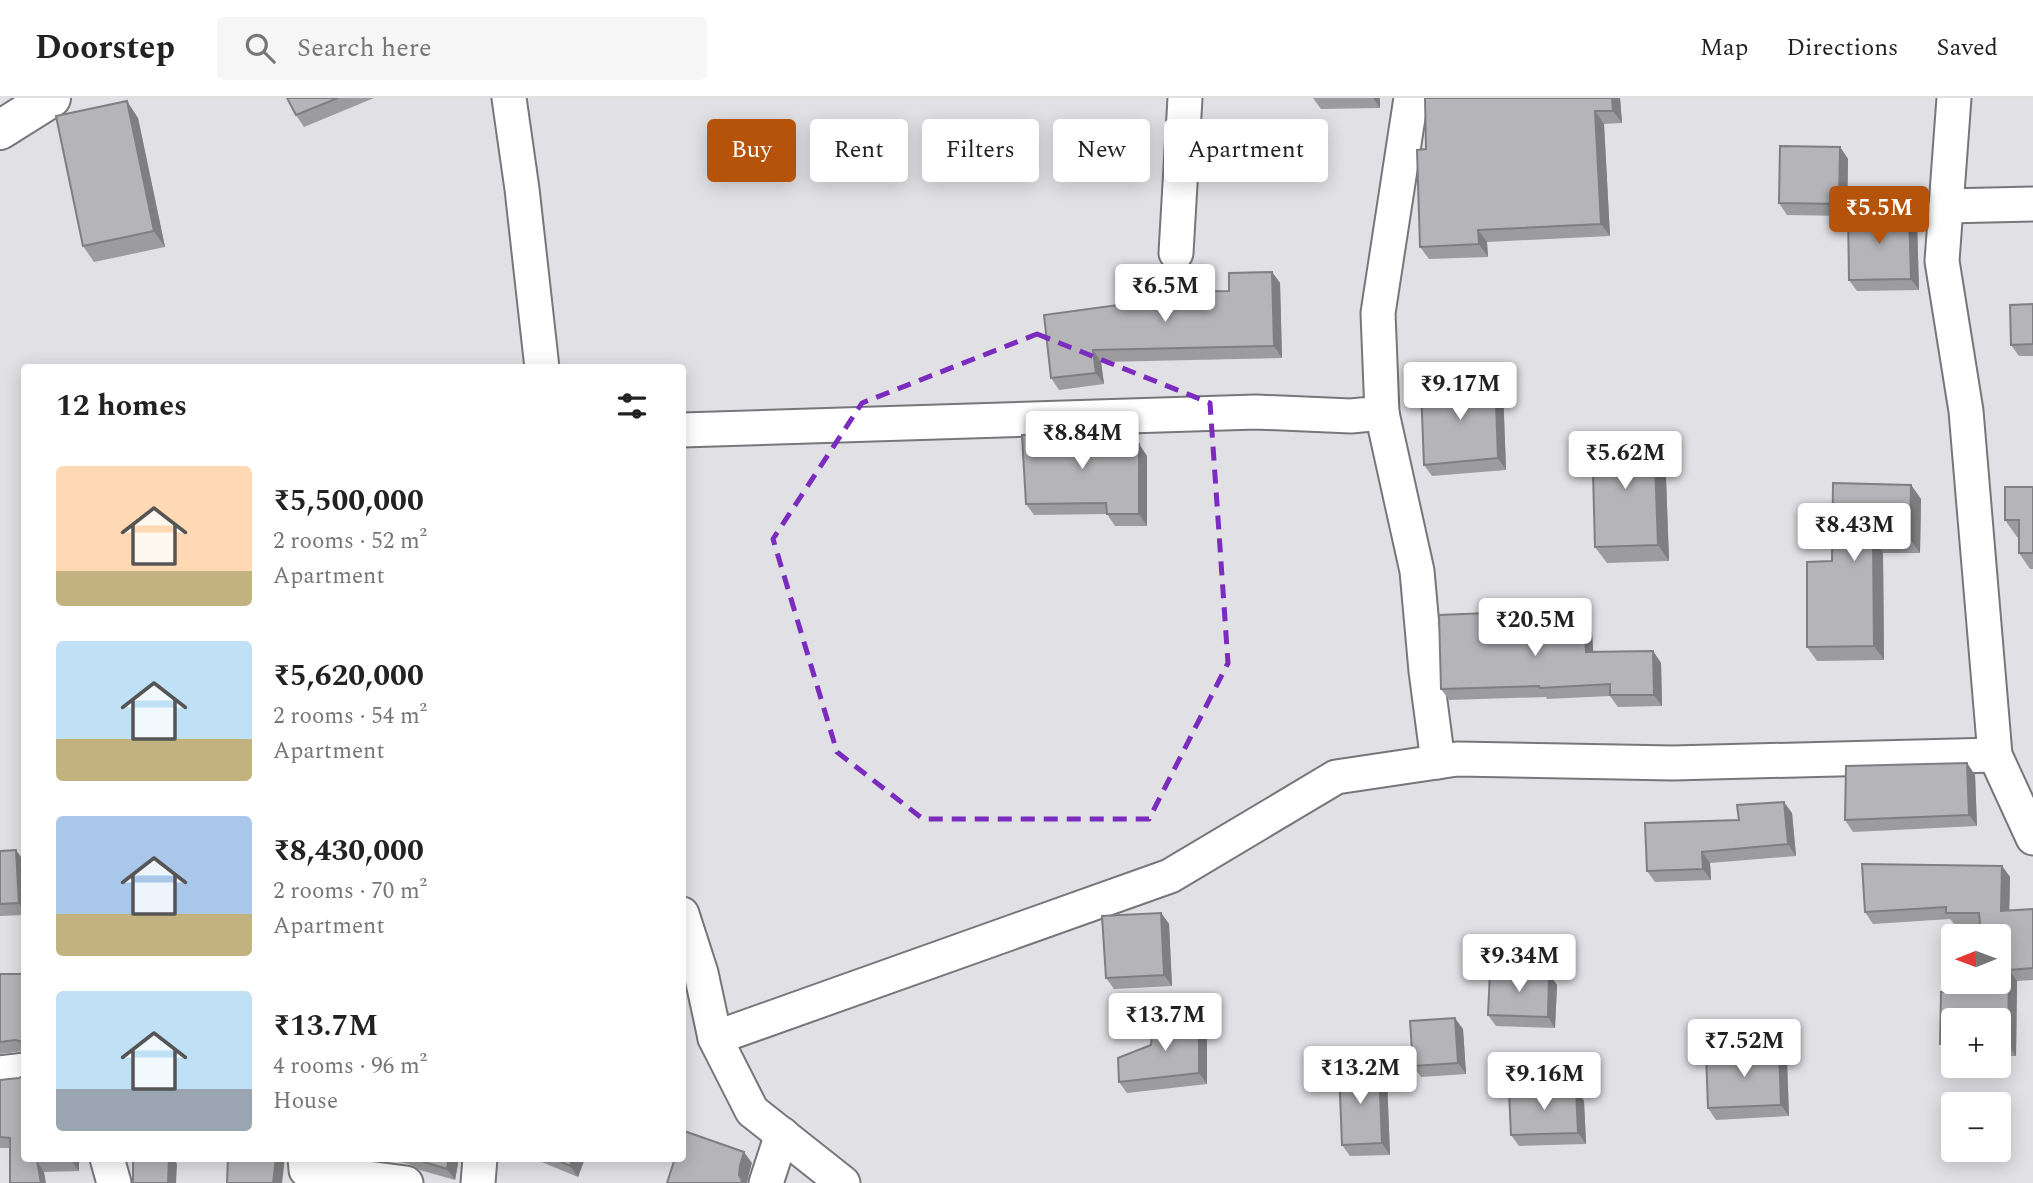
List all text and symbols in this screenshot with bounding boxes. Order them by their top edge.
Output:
search box [217,17,707,80]
text: Doorstep [35,23,175,73]
text: Search here [297,28,432,68]
icon: search [241,29,279,67]
text: Map [1700,30,1748,66]
text: Directions [1786,30,1898,66]
text: Saved [1936,30,1998,66]
chip: Buy [707,119,796,182]
chip: Rent [810,119,908,182]
chip: Filters [922,119,1039,182]
chip: New [1053,119,1150,182]
chip: Apartment [1164,119,1328,182]
pin: ₹5.5M [1830,186,1928,246]
text: ₹5.5M [1845,191,1913,226]
pin: ₹6.5M [1116,264,1214,324]
text: ₹6.5M [1131,269,1199,304]
pin: ₹9.17M [1403,362,1517,422]
text: ₹9.17M [1420,367,1500,402]
text: 12 homes [56,383,187,429]
icon: filters [613,387,651,425]
pin: ₹8.84M [1025,412,1139,471]
text: ₹8.84M [1042,416,1122,451]
pin: ₹5.62M [1568,432,1682,491]
text: ₹5.62M [1585,436,1665,471]
text: ₹5,500,000 [273,478,424,524]
icon: home [112,494,196,578]
pin: ₹8.43M [1797,504,1911,563]
text: ₹8.43M [1814,508,1894,543]
text: 2 rooms · 52 m² [273,524,427,559]
text: Apartment [273,559,385,594]
pin: ₹20.5M [1478,598,1592,658]
text: ₹20.5M [1495,603,1575,638]
text: ₹5,620,000 [273,653,424,699]
icon: home [112,669,196,753]
text: 2 rooms · 54 m² [273,699,427,734]
text: Apartment [273,734,385,769]
text: ₹8,430,000 [273,828,424,874]
icon: home [112,844,196,928]
text: 2 rooms · 70 m² [273,874,427,909]
text: Apartment [273,909,385,944]
north arrow [1941,924,2011,994]
map controls [1941,924,2011,1162]
pin: ₹9.34M [1462,934,1576,994]
text: ₹9.34M [1479,939,1559,974]
pin: ₹13.7M [1108,993,1222,1053]
text: ₹13.7M [1125,998,1205,1033]
text: ₹13.7M [273,1003,378,1049]
button: + [1941,1008,2011,1078]
icon: home [112,1019,196,1103]
pin: ₹7.52M [1687,1020,1801,1079]
text: ₹7.52M [1704,1024,1784,1059]
pin: ₹13.2M [1303,1046,1417,1106]
text: 4 rooms · 96 m² [273,1049,427,1084]
text: ₹13.2M [1320,1051,1400,1086]
pin: ₹9.16M [1487,1052,1601,1112]
text: ₹9.16M [1504,1057,1584,1092]
text: House [273,1084,338,1119]
button: − [1941,1092,2011,1162]

